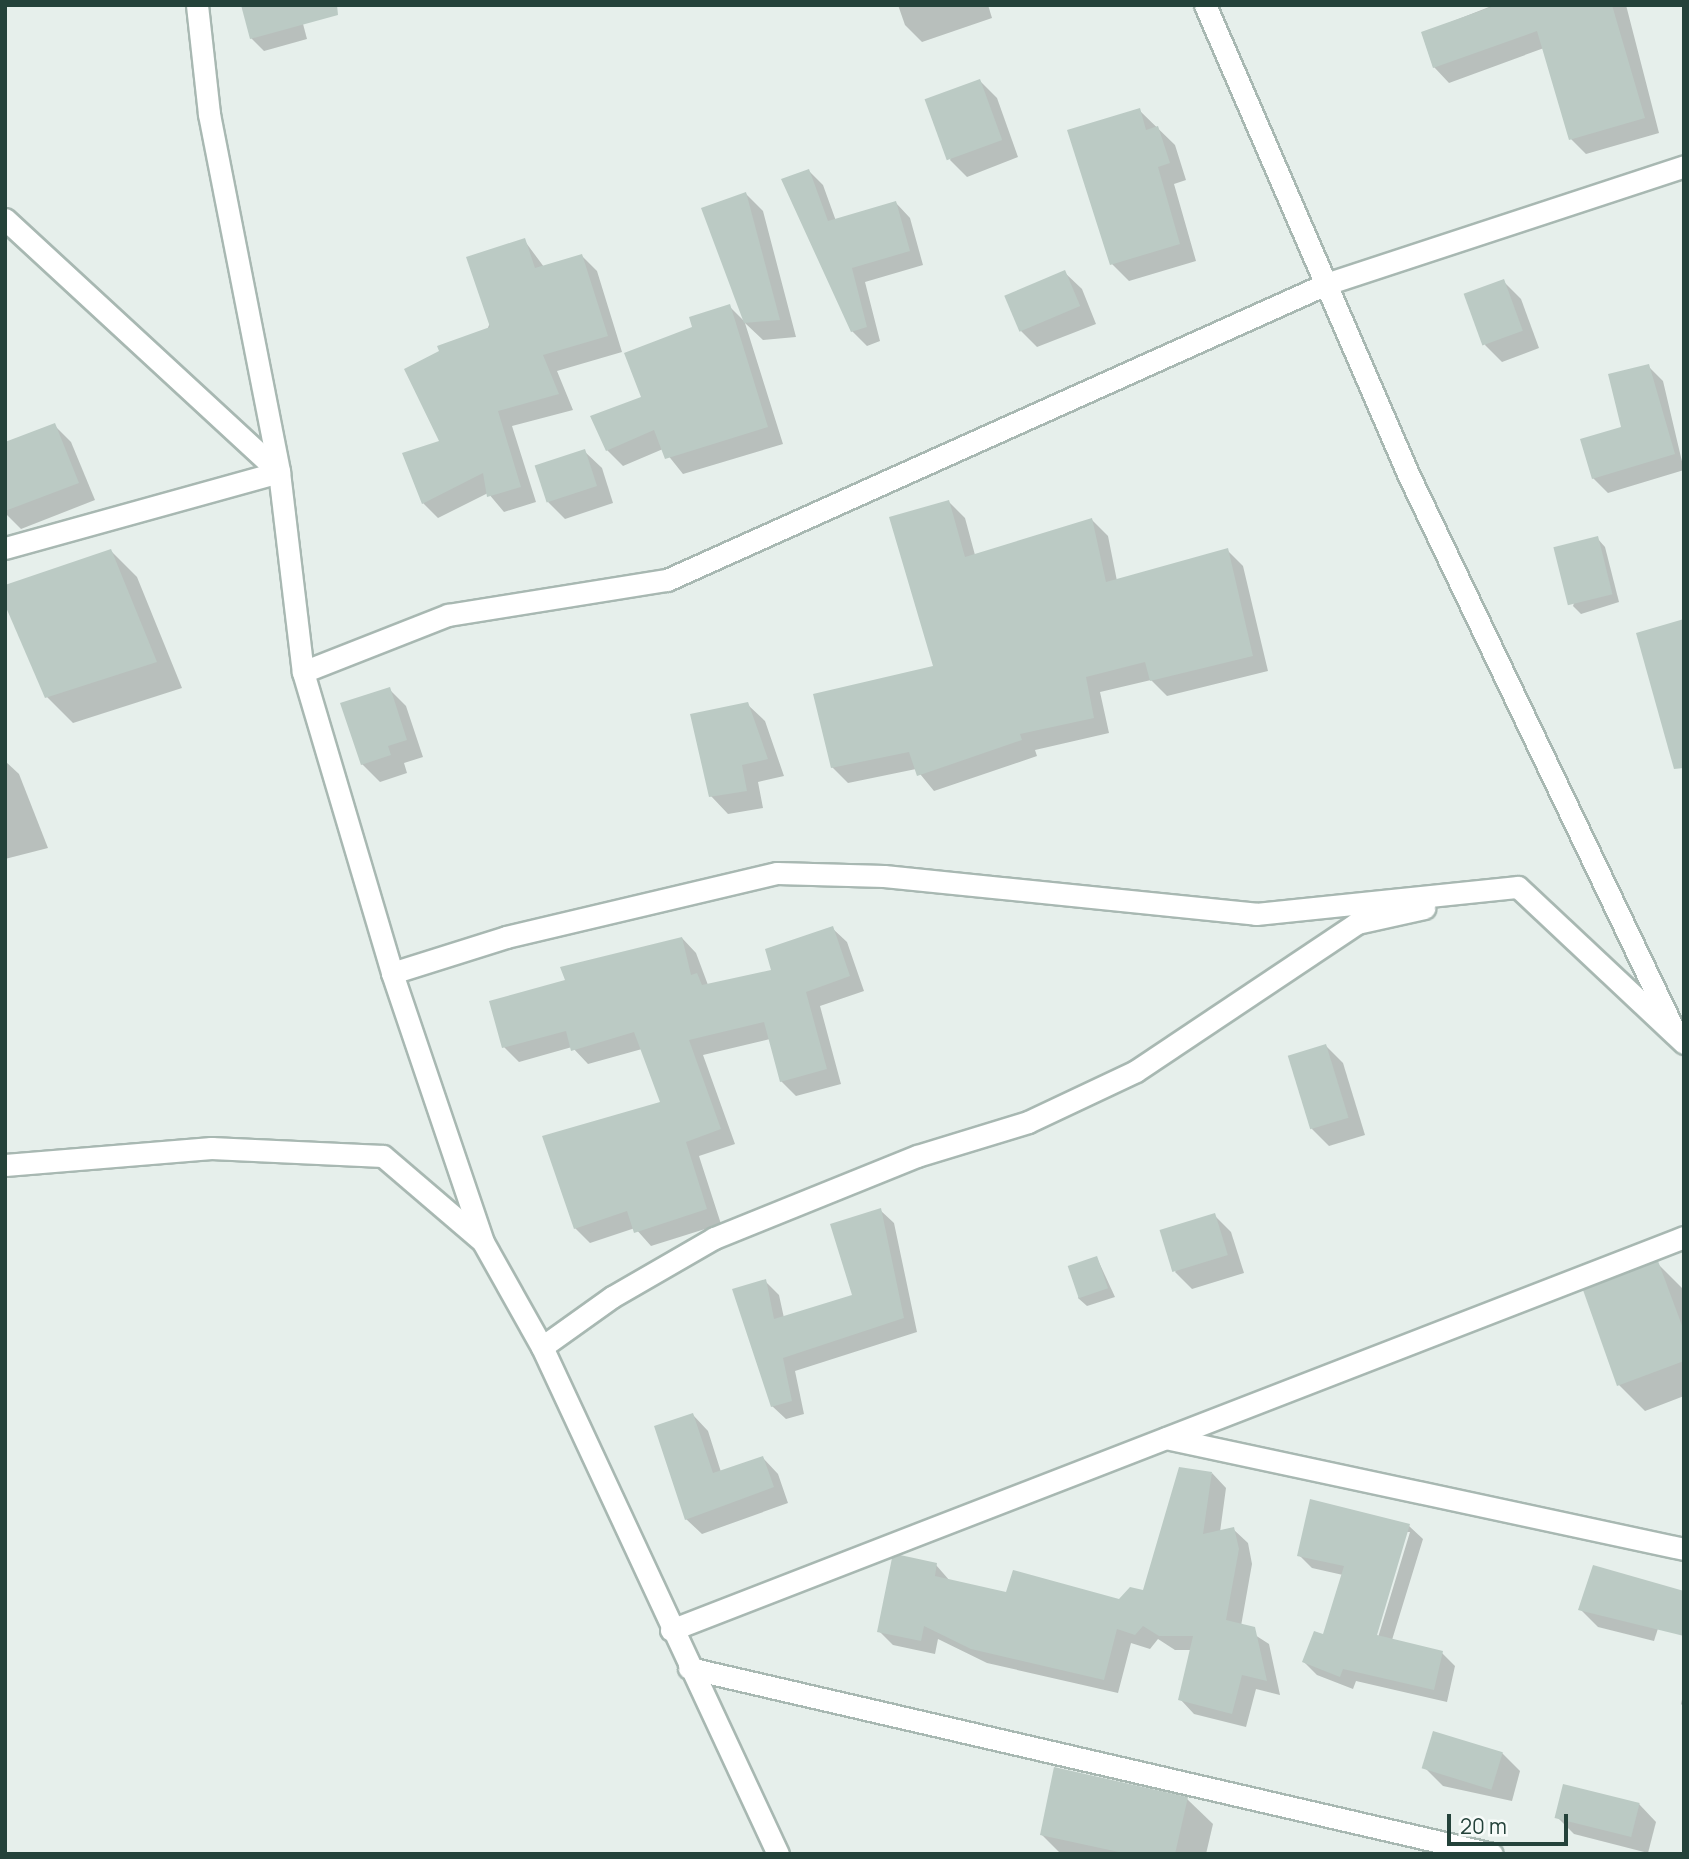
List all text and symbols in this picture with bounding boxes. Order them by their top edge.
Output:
scale bar [1451,1800,1572,1844]
text: 20 m [1460,1812,1507,1840]

